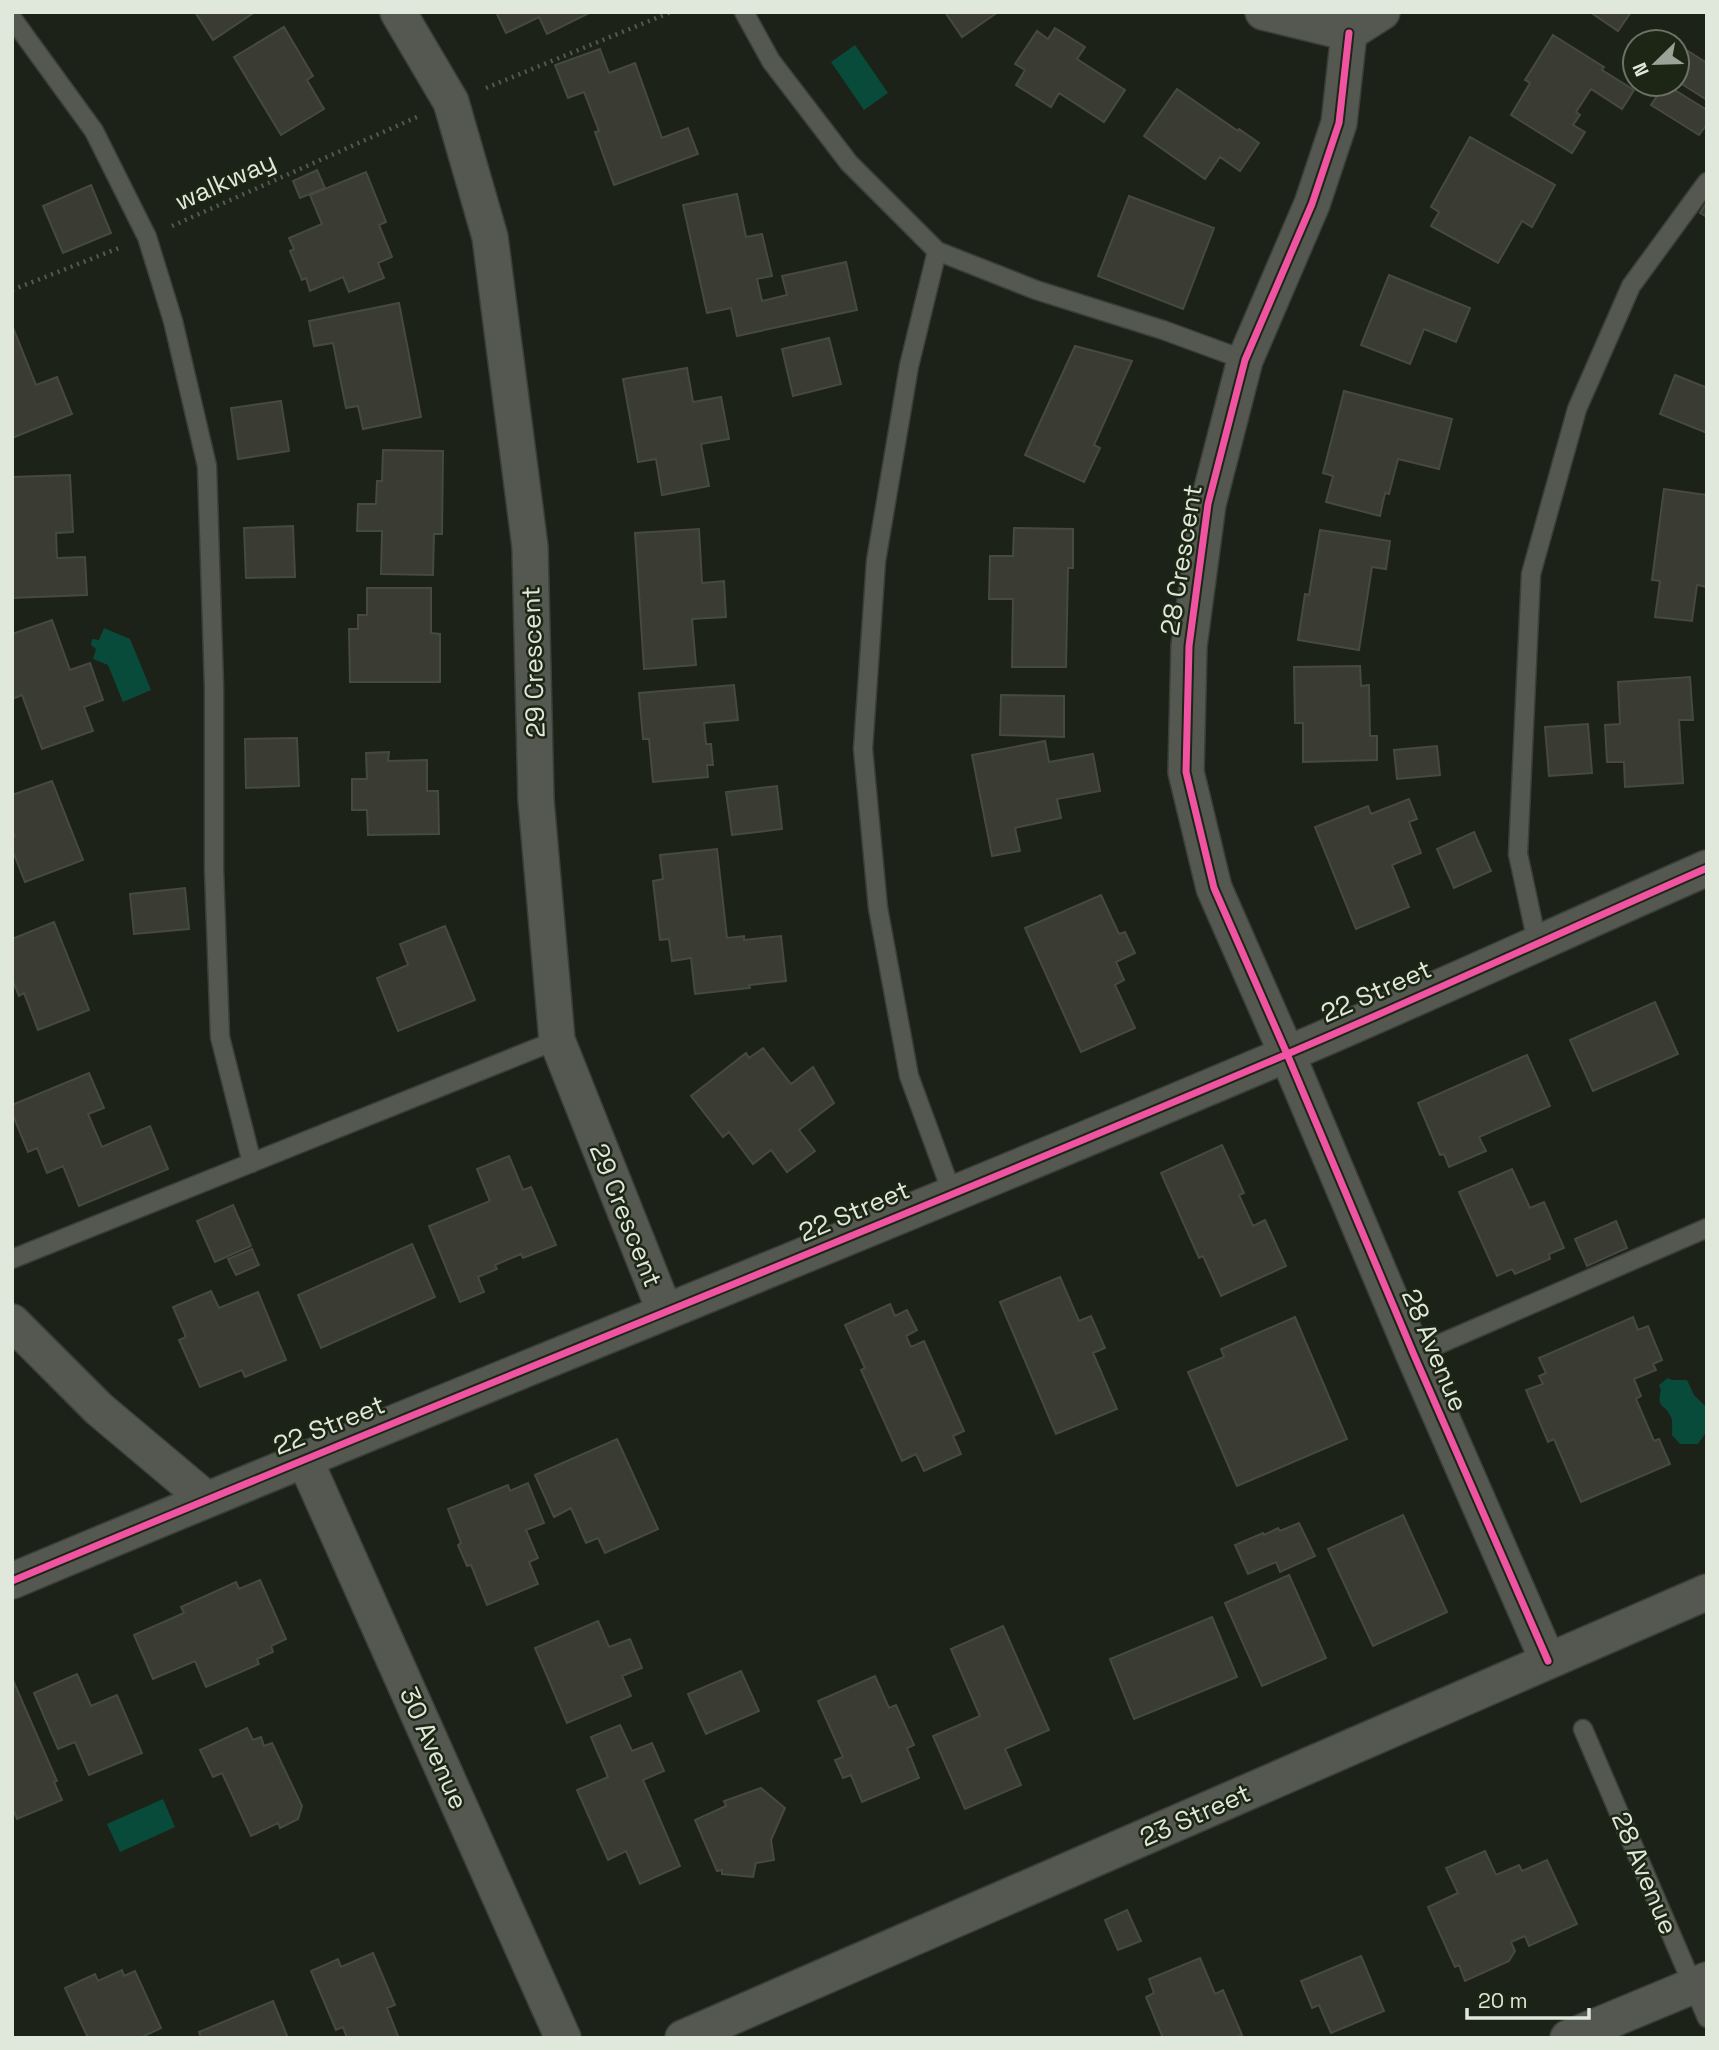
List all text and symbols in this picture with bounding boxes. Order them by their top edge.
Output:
north arrow [1621,28,1691,98]
text: N [1627,59,1655,80]
street label: walkway [169,144,281,218]
street label: 28 Crescent [1152,482,1210,638]
street label: 29 Crescent [513,586,553,738]
street label: 22 Street [1315,952,1437,1030]
street label: 29 Crescent [582,1138,670,1292]
street label: 22 Street [793,1172,915,1250]
street label: 28 Avenue [1394,1284,1476,1416]
street label: 22 Street [268,1387,390,1463]
street label: 30 Avenue [392,1681,476,1815]
street label: 23 Street [1134,1776,1256,1854]
street label: 28 Avenue [1604,1807,1686,1939]
scale bar [1467,1976,1590,2020]
text: 20 m [1478,1987,1528,2014]

